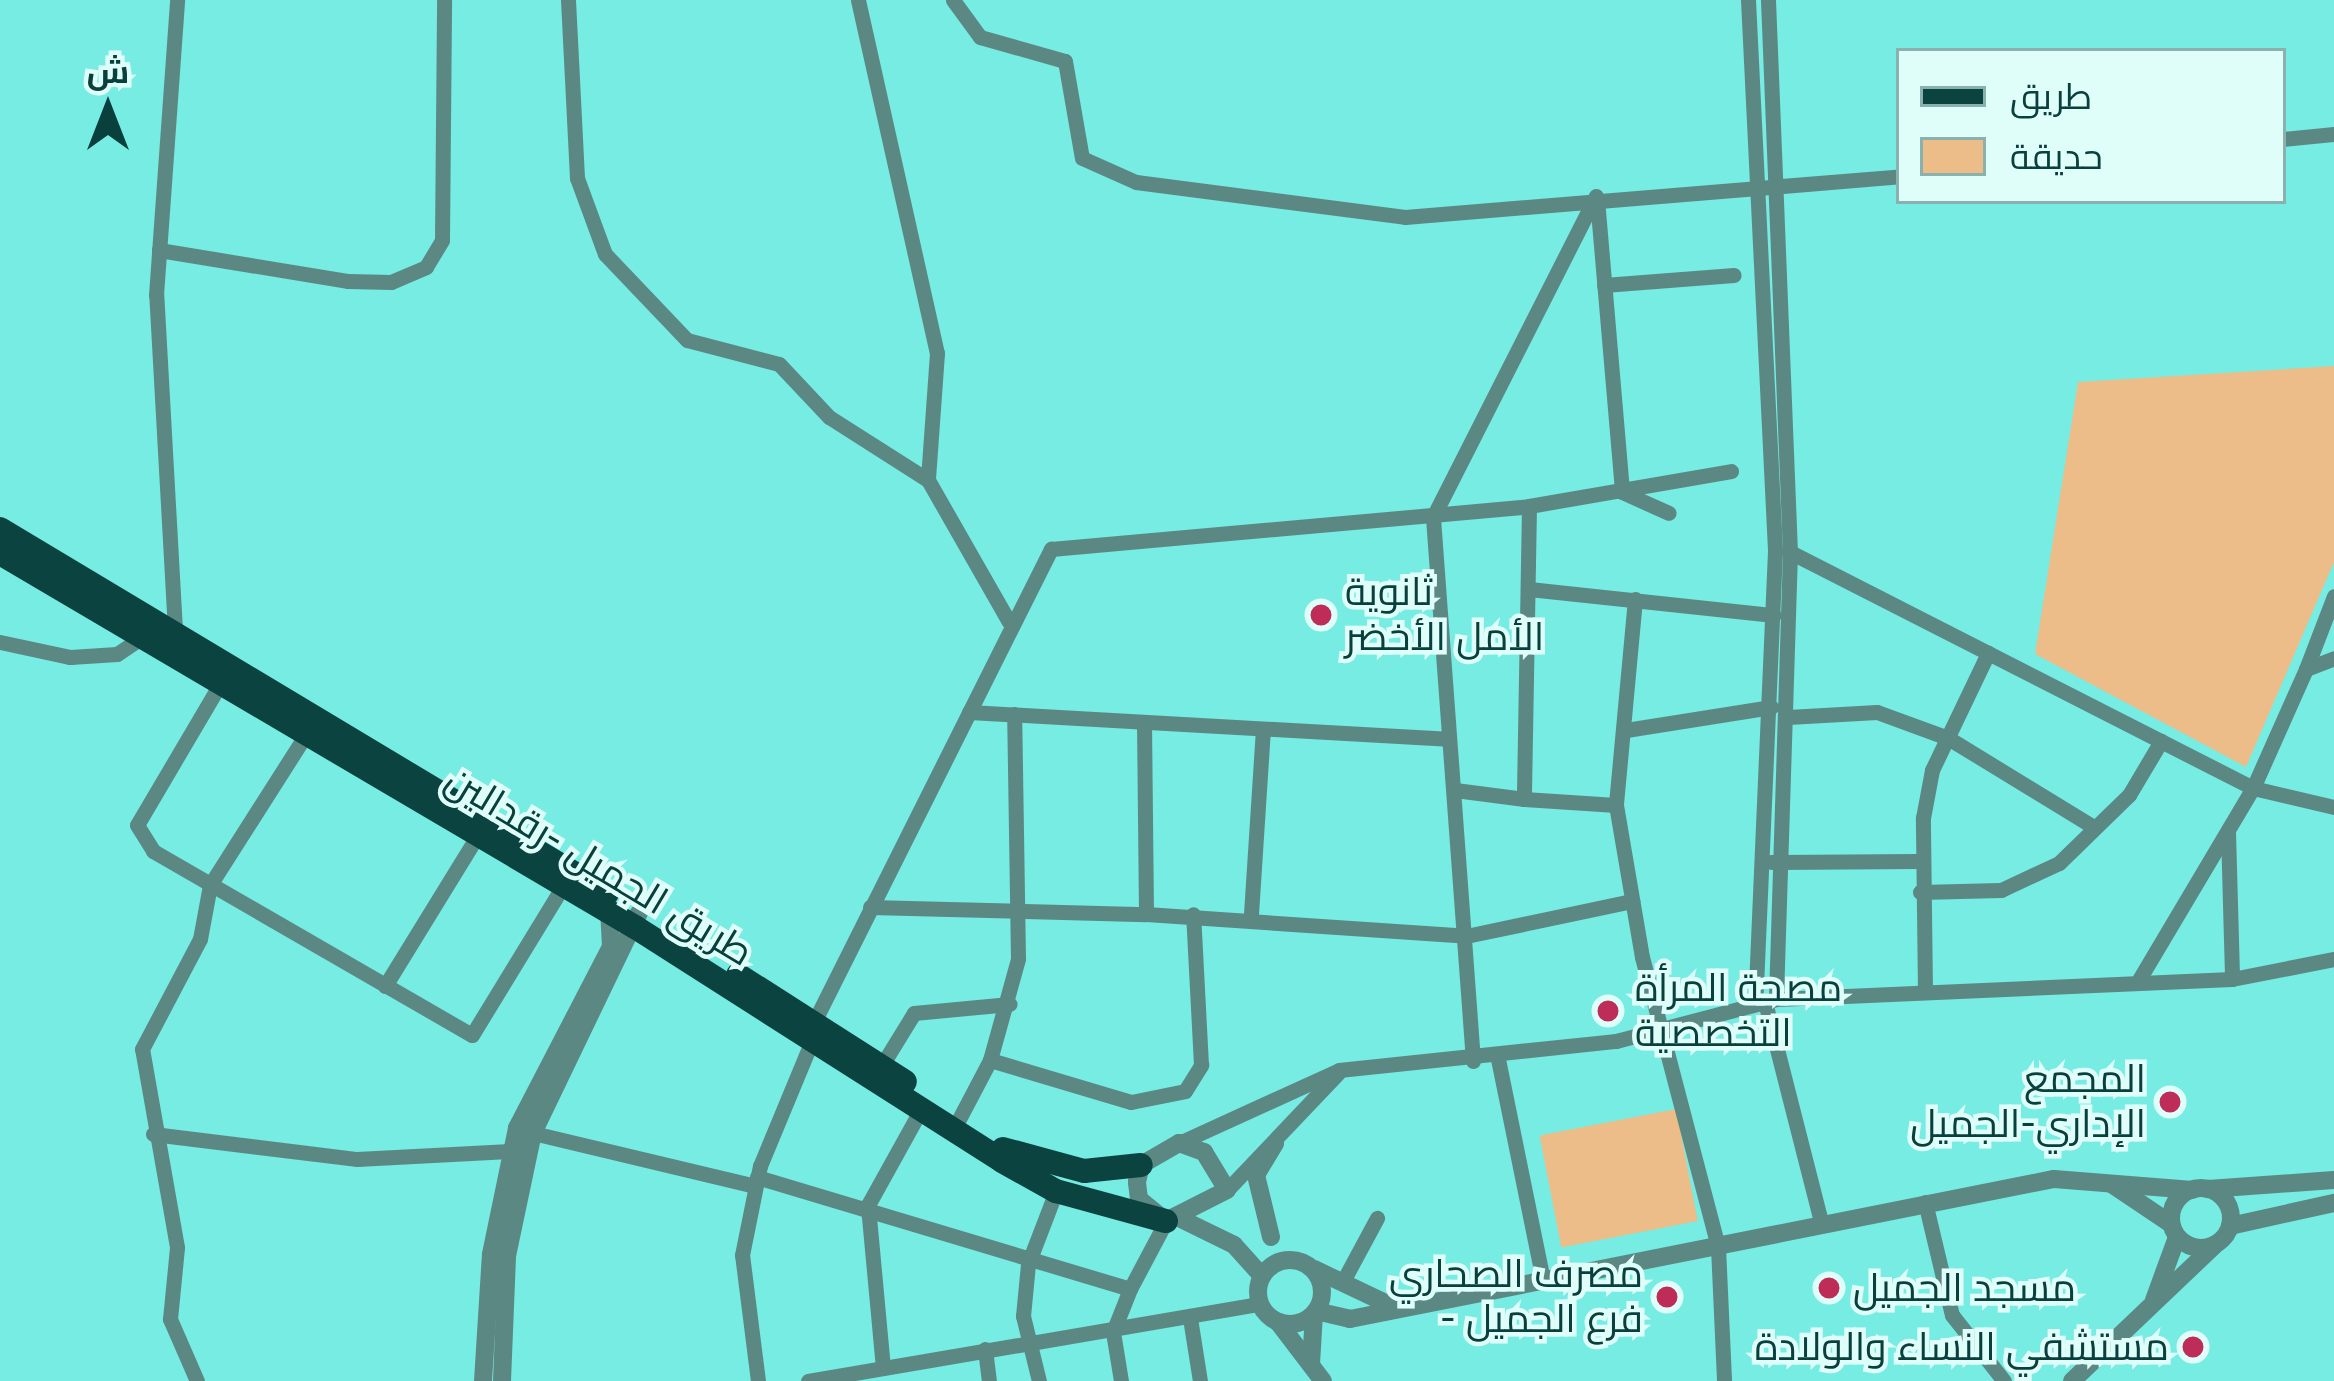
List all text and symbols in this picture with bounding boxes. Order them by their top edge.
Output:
north arrow [48,48,168,168]
legend [1896,48,2286,204]
text: ش [87,52,129,92]
text: طريق [2010,75,2092,119]
text: حديقة [2010,135,2103,179]
place label: ثانوية الأمل الأخضر [1345,570,1544,661]
marker: ثانوية الأمل الأخضر [1308,602,1334,628]
street label: طريق الجميل -رقدالين [437,756,761,976]
place label: مصحة المرأة التخصصية [1635,966,1842,1057]
marker: مصحة المرأة التخصصية [1592,995,1624,1027]
place label: المجمع الإداري-الجميل [1910,1057,2146,1148]
marker: المجمع الإداري-الجميل [2157,1089,2183,1115]
place label: مصرف الصحاري - فرع الجميل [1389,1252,1643,1343]
place label: مسجد الجميل [1853,1265,2076,1311]
marker: مسجد الجميل [1816,1275,1842,1301]
marker: مصرف الصحاري - فرع الجميل [1654,1284,1680,1310]
place label: مستشفي النساء والولادة [1755,1324,2169,1370]
marker: مستشفي النساء والولادة [2180,1334,2206,1360]

